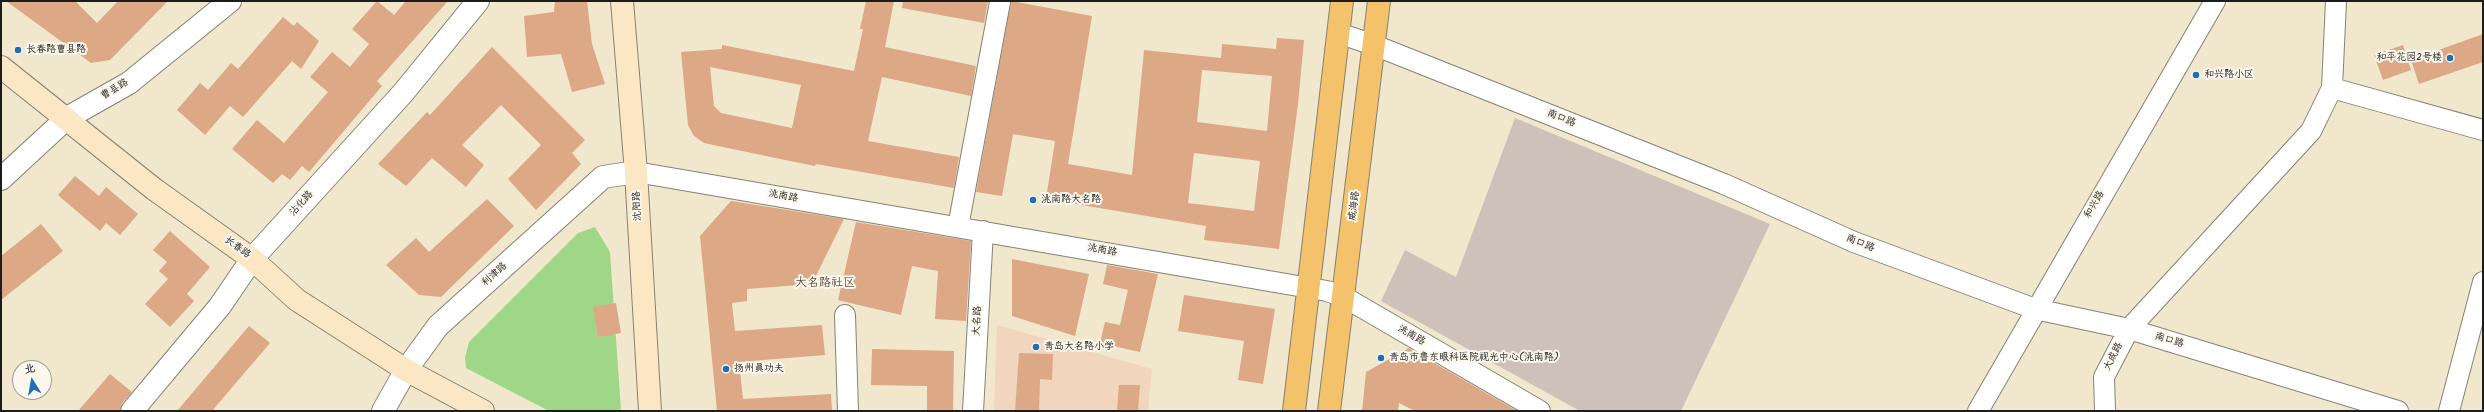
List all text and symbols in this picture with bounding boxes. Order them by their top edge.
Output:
place label: 长春路曹县路 [26,44,86,56]
marker: 长春路曹县路 [13,45,23,55]
place label: 和平花园2号楼 [2376,52,2442,64]
marker: 和平花园2号楼 [2445,53,2455,63]
place label: 和兴路小区 [2204,69,2254,81]
marker: 和兴路小区 [2191,70,2201,80]
street label: 曹县路 [99,77,131,103]
street label: 南口路 [1545,108,1577,130]
street label: 洮南路 [767,188,799,206]
street label: 沾化路 [288,189,316,219]
street label: 和兴路 [2082,189,2108,221]
street label: 威海路 [1347,190,1363,222]
street label: 沈阳路 [631,191,645,221]
place label: 洮南路大名路 [1041,194,1101,206]
marker: 洮南路大名路 [1028,195,1038,205]
street label: 南口路 [1844,233,1876,255]
street label: 长春路 [221,234,253,262]
street label: 洮南路 [1086,242,1118,260]
street label: 利津路 [480,261,510,289]
district label: 大名路社区 [795,277,855,291]
street label: 大名路 [971,306,985,336]
street label: 洮南路 [1395,323,1427,349]
street label: 南口路 [2153,331,2185,351]
place label: 青岛大名路小学 [1044,341,1114,353]
street label: 大成路 [2102,341,2126,373]
marker: 青岛大名路小学 [1031,342,1041,352]
place label: 青岛市鲁东眼科医院视光中心(洮南路) [1389,352,1559,364]
marker: 青岛市鲁东眼科医院视光中心(洮南路) [1376,353,1386,363]
text: 北 [23,359,37,379]
north arrow [12,360,52,400]
place label: 扬州真功夫 [734,363,784,375]
marker: 扬州真功夫 [721,364,731,374]

